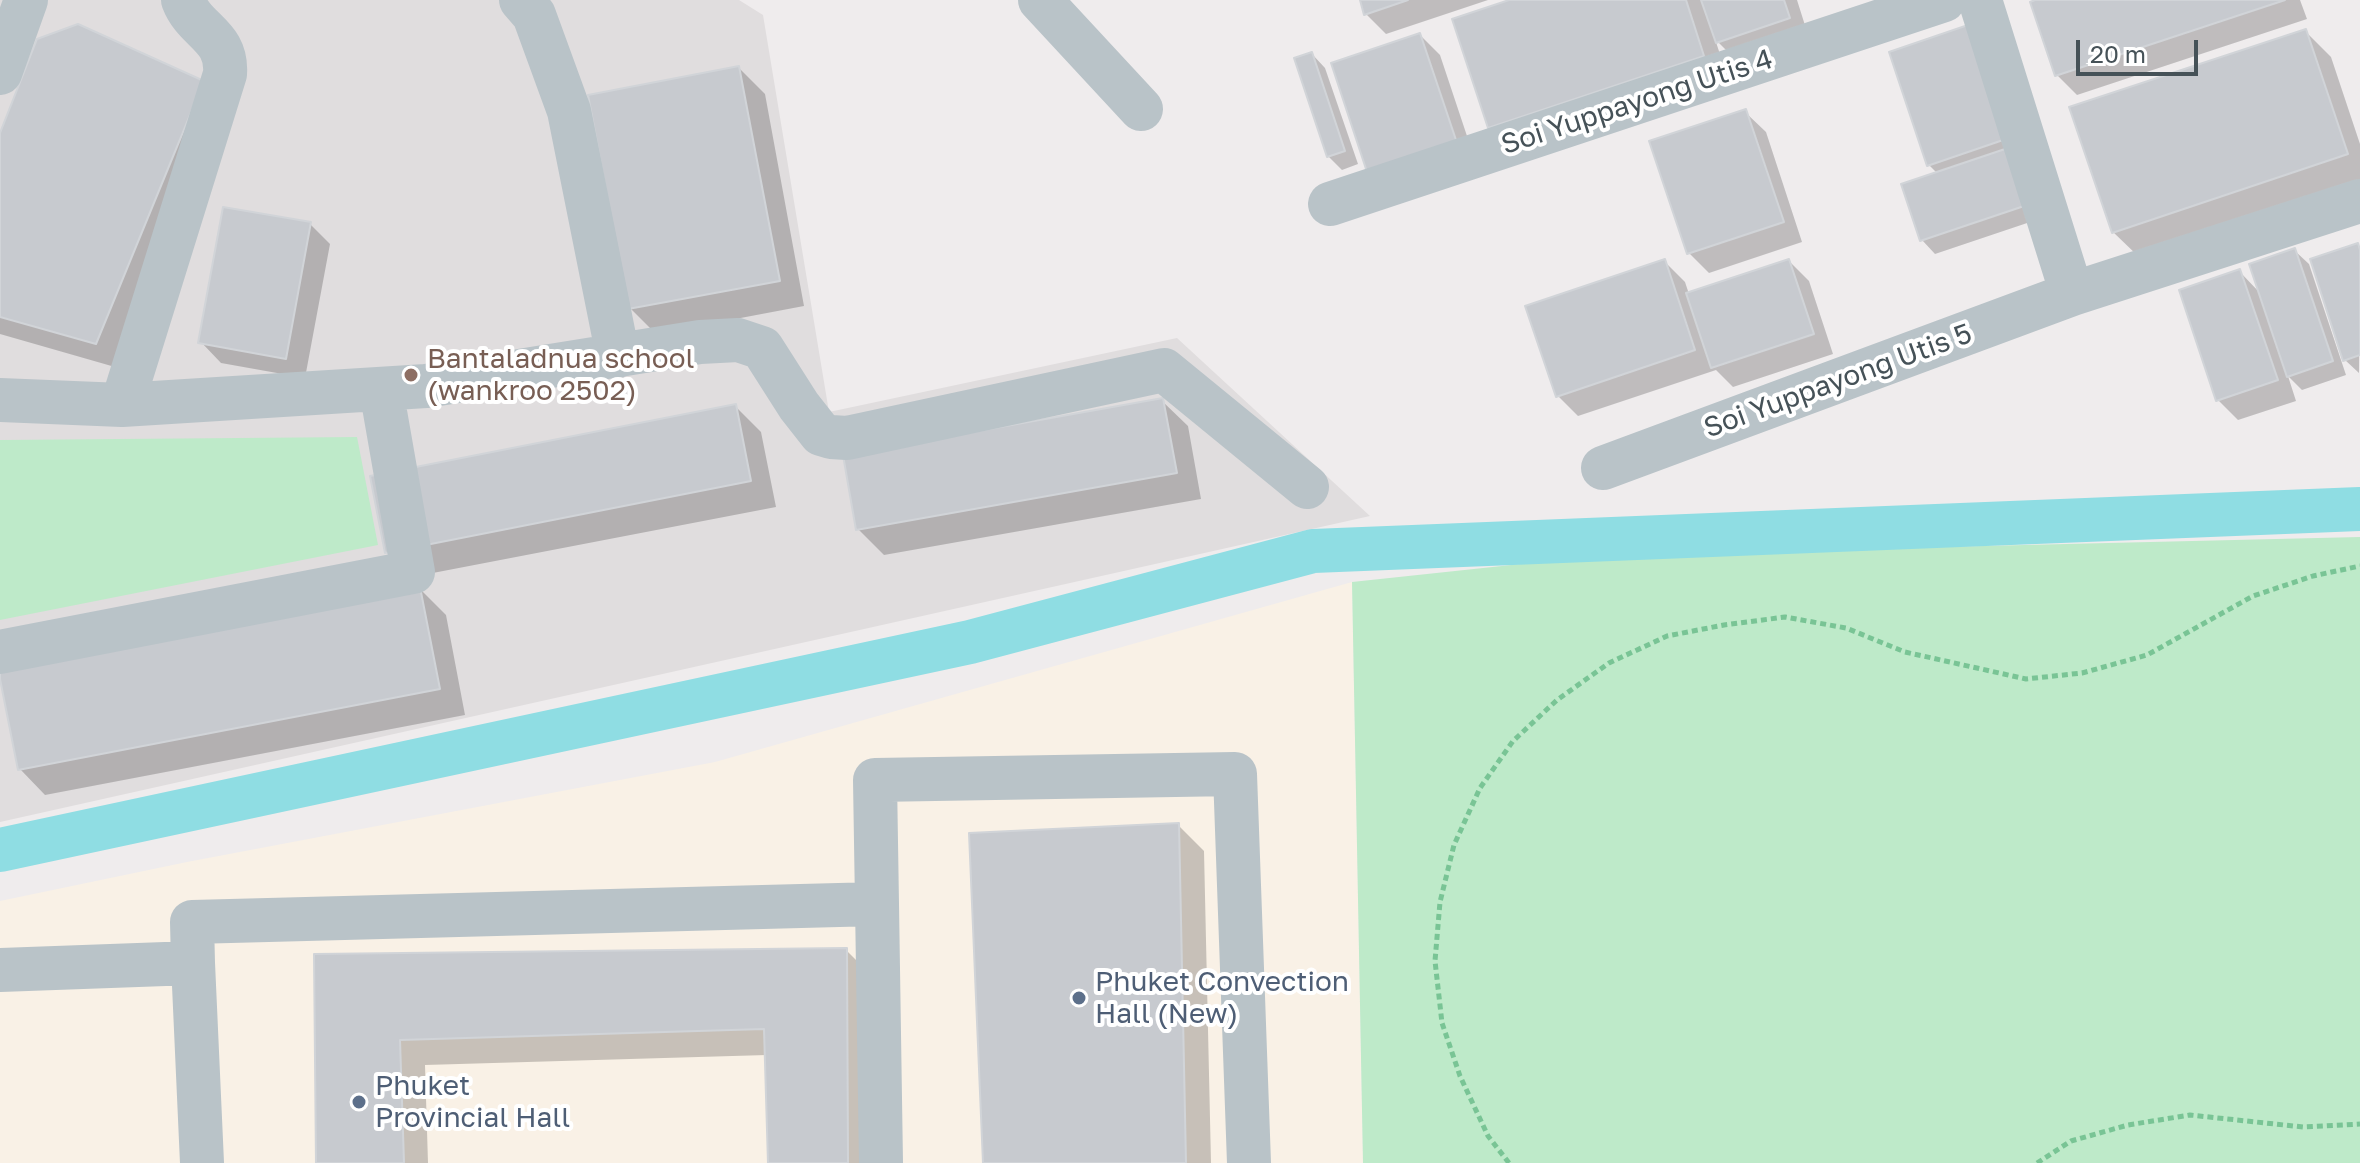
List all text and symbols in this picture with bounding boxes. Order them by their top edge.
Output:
scale bar [2080,24,2202,74]
text: 20 m [2090,39,2146,68]
street label: Soi Yuppayong Utis 4 [1497,42,1777,162]
street label: Soi Yuppayong Utis 5 [1699,317,1977,445]
place label: Bantaladnua school (wankroo 2502) [427,342,694,408]
marker: Bantaladnua school (wankroo 2502) [402,366,420,384]
place label: Phuket Convection Hall (New) [1095,965,1349,1031]
marker: Phuket Convection Hall (New) [1070,989,1088,1007]
place label: Phuket Provincial Hall [375,1069,570,1135]
marker: Phuket Provincial Hall [350,1093,368,1111]

